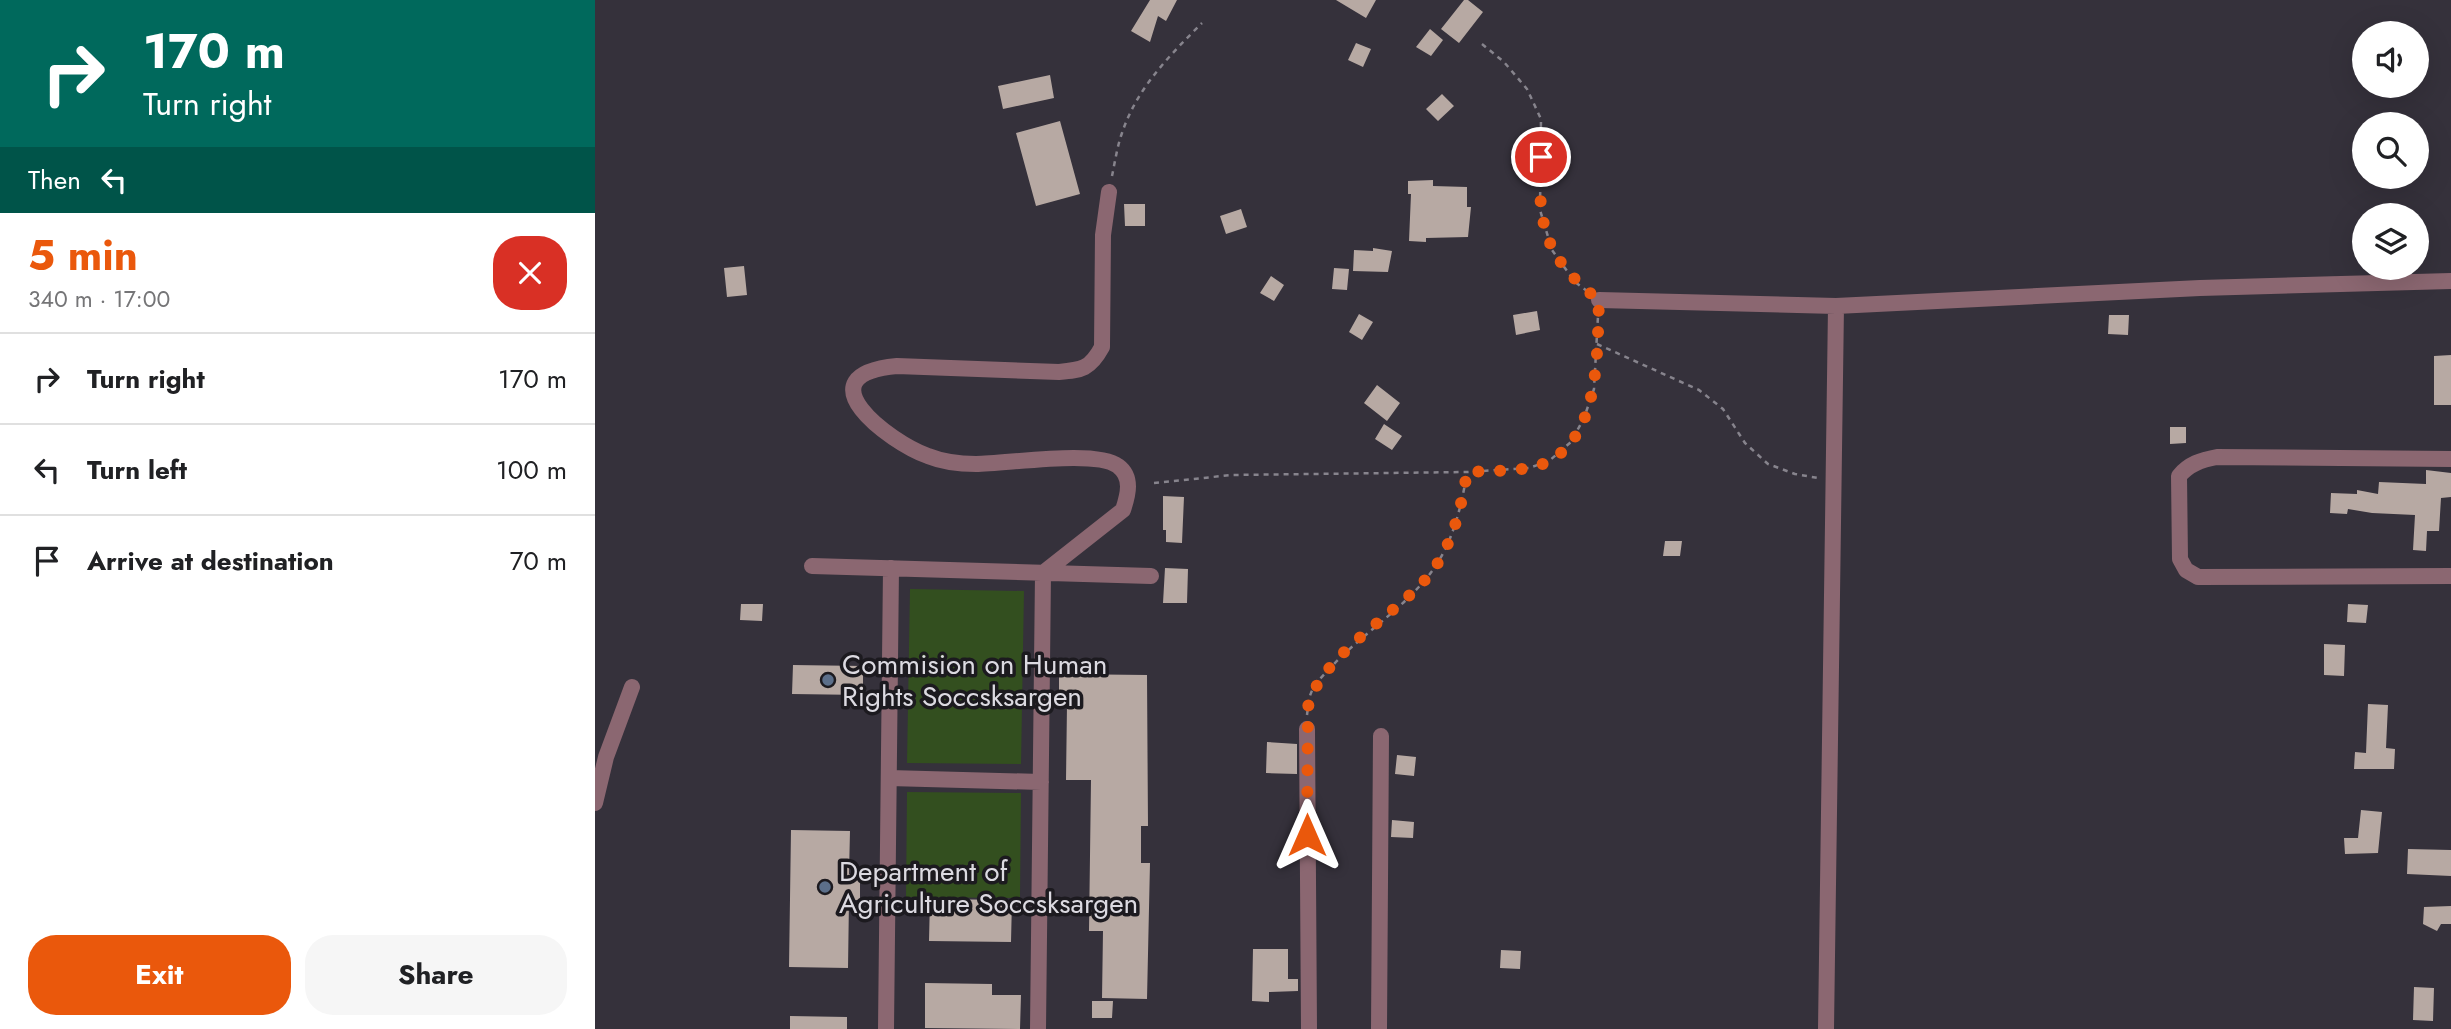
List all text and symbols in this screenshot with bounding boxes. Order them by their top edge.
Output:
text: 170 m [143,16,285,86]
map controls [2352,21,2429,280]
button: sound [2352,21,2429,98]
icon: right [28,28,119,119]
text: Turn right [143,81,272,127]
button: search [2352,112,2429,189]
pin [1511,127,1571,187]
icon: arrive [1522,138,1560,176]
text: Then [28,161,81,199]
icon: left [95,161,133,199]
button: layers [2352,203,2429,280]
text: 5 min [28,225,138,286]
button: close [493,236,567,310]
text: 340 m · 17:00 [28,282,170,316]
icon: right [28,360,66,398]
text: Turn right [87,360,205,398]
text: 170 m [498,360,567,398]
icon: left [28,451,66,489]
text: Turn left [87,451,187,489]
text: 100 m [496,451,567,489]
icon: arrive [28,542,66,580]
text: Arrive at destination [87,542,334,580]
text: 70 m [510,542,567,580]
place label: Commision on Human Rights Soccsksargen [842,644,1108,717]
marker: Commision on Human Rights Soccsksargen [820,672,836,688]
position arrow [1270,798,1344,872]
place label: Department of Agriculture Soccsksargen [839,851,1138,924]
marker: Department of Agriculture Soccsksargen [817,879,833,895]
button: Exit [28,935,291,1015]
button: Share [305,935,567,1015]

